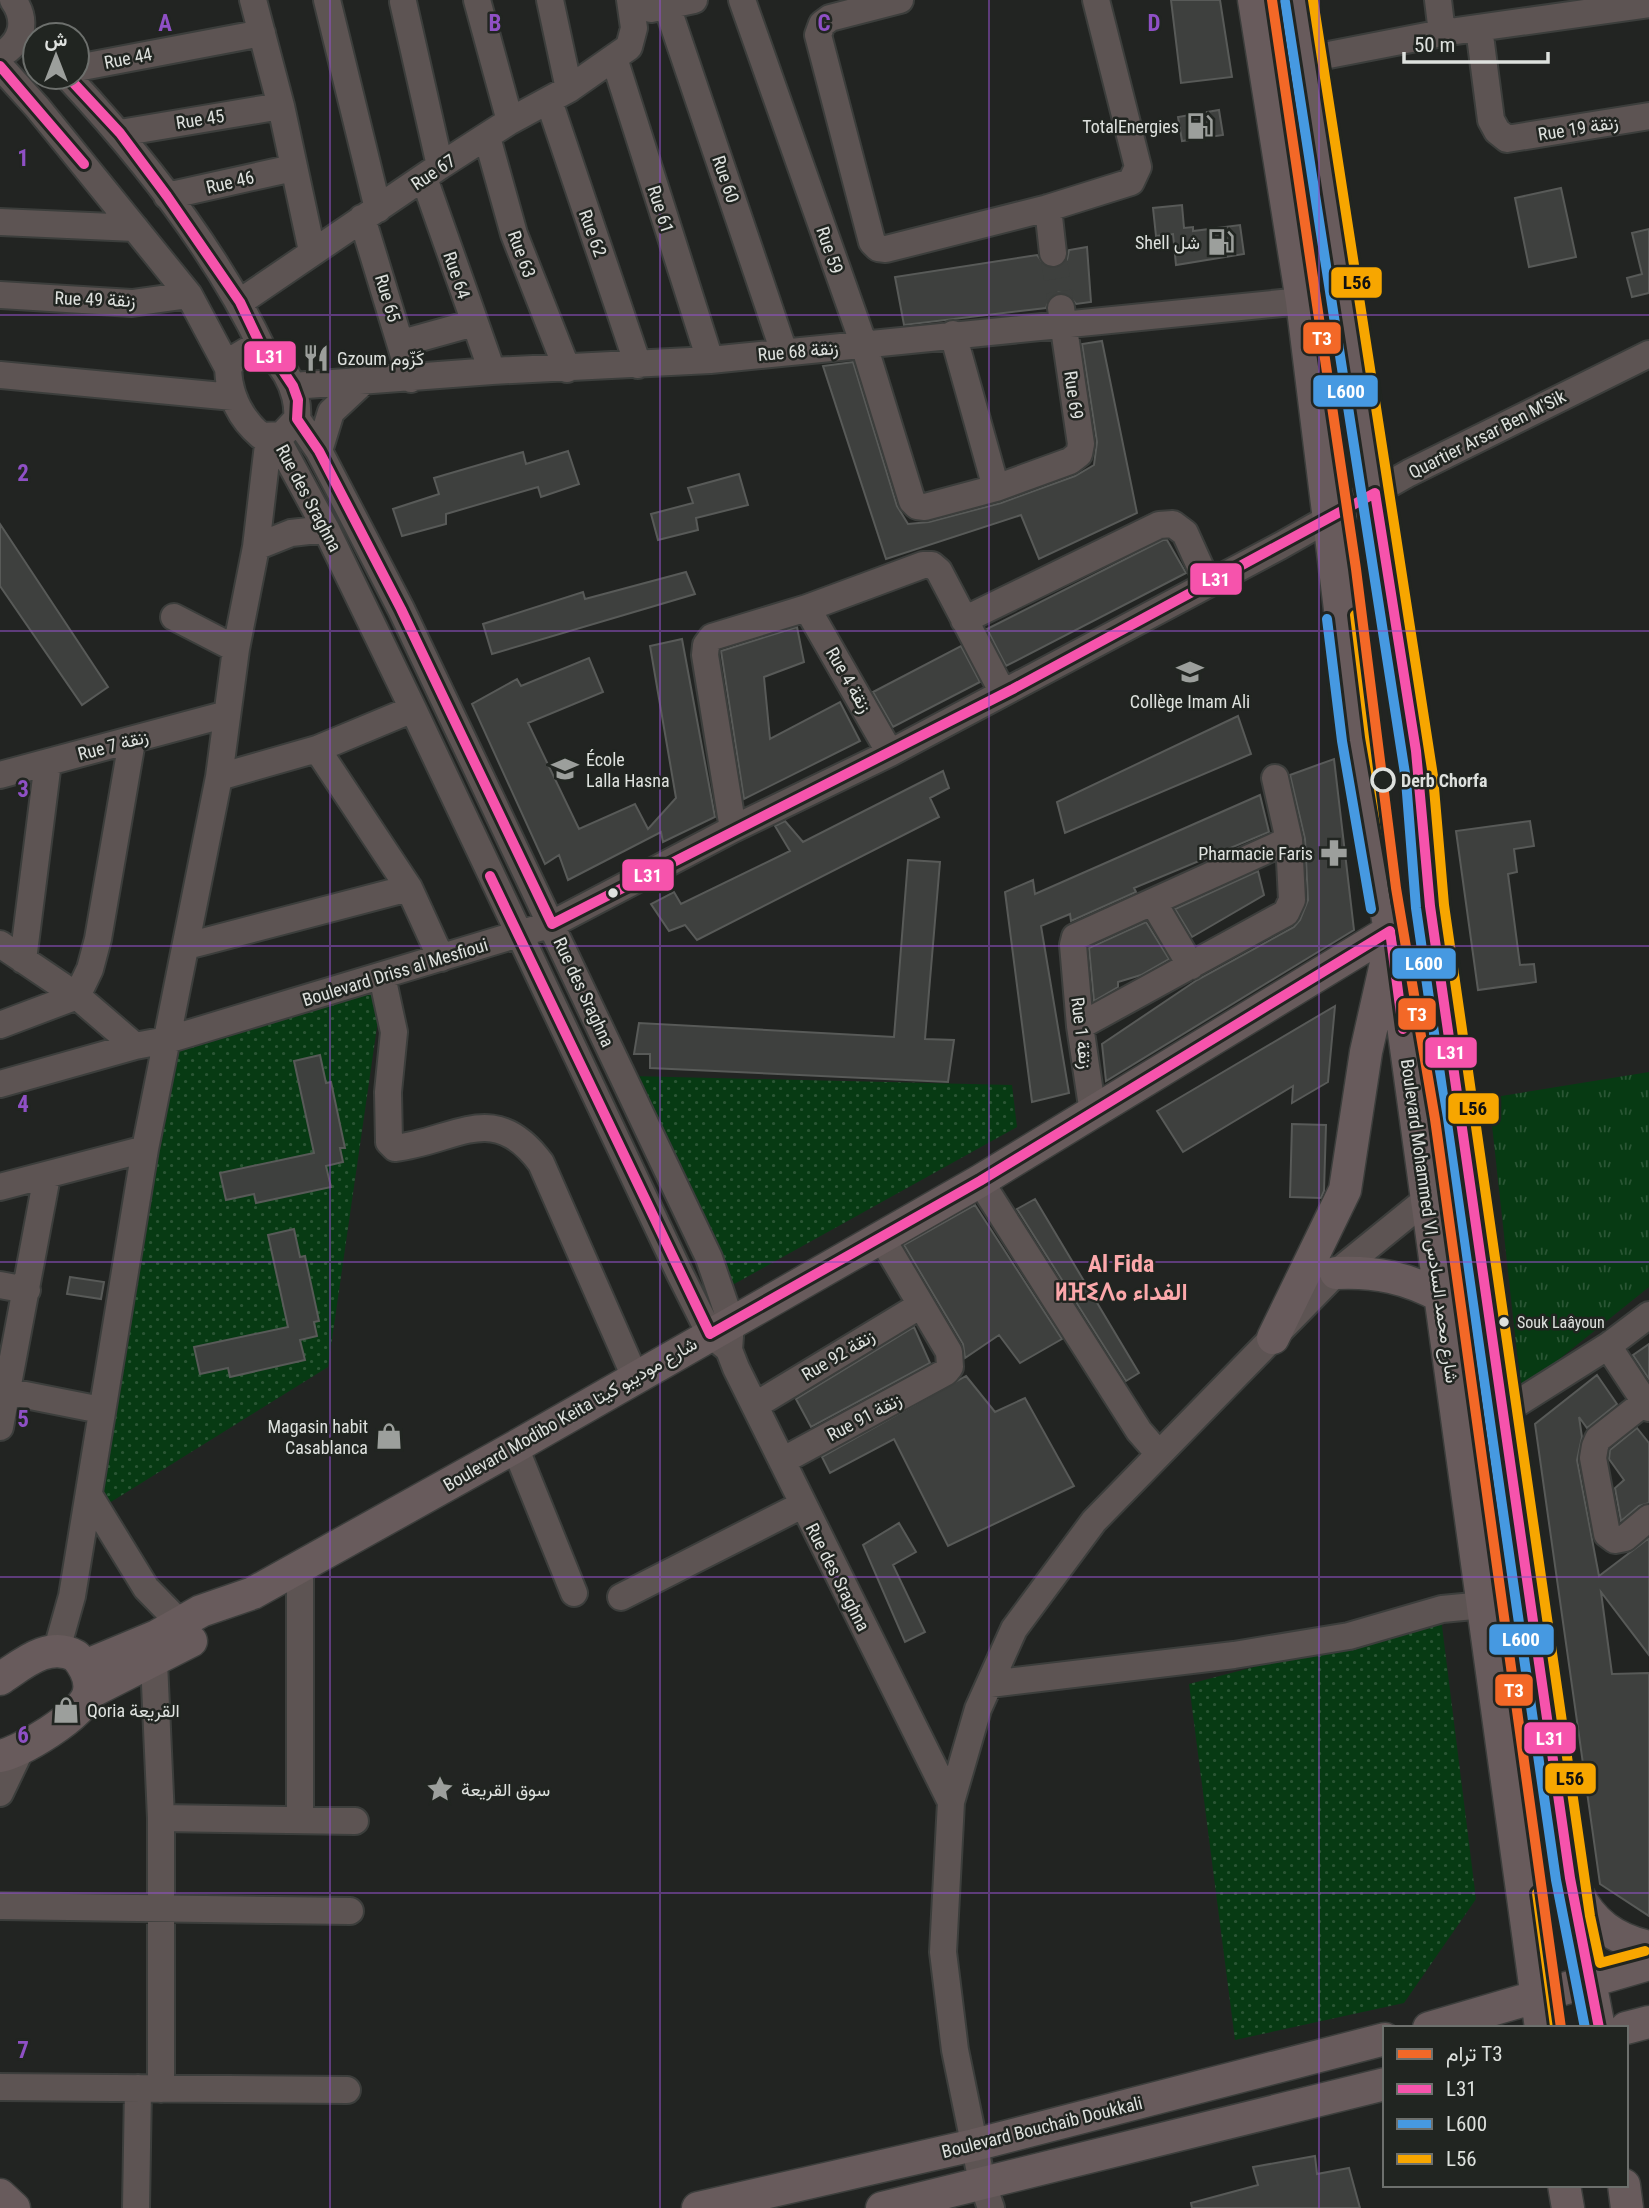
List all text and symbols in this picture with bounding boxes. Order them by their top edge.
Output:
text: A [158,10,172,37]
text: B [489,10,501,37]
text: C [817,10,831,37]
text: D [1148,10,1161,37]
north arrow [21,21,91,91]
scale bar [1404,21,1548,65]
text: ش [45,28,68,51]
text: 50 m [1414,33,1455,57]
street label: Rue 44 [102,43,154,73]
street label: Rue 45 [174,105,226,133]
fuel station icon: TotalEnergies [1185,111,1215,141]
street label: Rue 19 زنقة [1536,111,1620,146]
place label: TotalEnergies [1082,116,1179,137]
text: 1 [17,145,29,172]
street label: Rue 67 [407,150,459,194]
street label: Rue 60 [708,153,744,205]
street label: Rue 46 [204,166,256,198]
street label: Rue 61 [644,183,678,235]
street label: Rue 62 [575,207,611,260]
street label: Rue 59 [812,224,848,276]
fuel station icon: Shell شل [1206,227,1236,257]
street label: Rue 63 [504,228,540,280]
place label: Shell شل [1135,232,1200,254]
street label: Rue 64 [439,249,475,301]
line badge: L56 [1330,266,1383,299]
text: L56 [1343,271,1371,294]
street label: Rue 65 [371,272,405,324]
street label: Rue 49 زنقة [54,287,136,312]
line badge: T3 [1302,321,1342,355]
text: T3 [1312,327,1332,350]
street label: Rue 68 زنقة [757,337,839,366]
line badge: L31 [243,340,297,373]
restaurant icon: Gzoum كَزّوم [301,343,331,373]
text: L31 [256,345,284,368]
place label: Gzoum كَزّوم [337,348,424,371]
street label: Rue 69 [1060,369,1088,421]
line badge: L600 [1312,374,1379,408]
text: L600 [1327,380,1365,403]
street label: Quartier Arsar Ben M'Sik [1405,385,1569,483]
street label: Rue des Sraghna [272,441,346,555]
text: 2 [17,460,29,487]
line badge: L31 [1189,562,1243,596]
text: L31 [1202,568,1230,591]
street label: Rue 4 زنقة [821,643,876,717]
school or university icon: Collège Imam Ali [1175,657,1205,687]
place label: Collège Imam Ali [1130,691,1250,712]
street label: Rue 7 زنقة [75,726,151,765]
place label: École Lalla Hasna [586,749,670,791]
school or university icon: École Lalla Hasna [550,754,580,784]
marker: Derb Chorfa [1371,768,1395,792]
place label: Derb Chorfa [1401,770,1487,791]
text: 3 [17,776,29,803]
pharmacy icon: Pharmacie Faris [1319,838,1349,868]
place label: Pharmacie Faris [1198,843,1313,864]
line badge: L31 [621,858,675,892]
text: L31 [634,864,662,887]
unlabelled marker [606,886,620,900]
street label: Boulevard Driss al Mesfioui [300,934,490,1010]
street label: Rue des Sraghna [549,934,619,1050]
line badge: L600 [1391,947,1457,980]
text: L600 [1405,952,1443,975]
street label: Rue 1 زنقة [1066,996,1097,1070]
line badge: T3 [1397,997,1437,1031]
text: T3 [1407,1003,1427,1026]
line badge: L31 [1424,1036,1478,1069]
text: L31 [1437,1041,1465,1064]
street label: Boulevard Mohammed VI شارع محمد السادس [1395,1058,1463,1385]
text: 4 [17,1091,29,1118]
line badge: L56 [1447,1092,1500,1125]
text: L56 [1459,1097,1487,1120]
district label: Al Fida ⵍⴼⵉⴷⴰ الفداء [1054,1250,1188,1306]
place label: Souk Laâyoun [1517,1313,1605,1332]
marker: Souk Laâyoun [1497,1315,1511,1329]
street label: Rue 92 زنقة [798,1325,879,1386]
street label: Boulevard Modibo Keita شارع موديبو كيتا [440,1333,701,1497]
street label: Rue 91 زنقة [823,1389,905,1446]
text: 5 [17,1406,29,1433]
place label: Magasin habit Casablanca [267,1416,368,1458]
shop icon: Magasin habit Casablanca [374,1421,404,1451]
street label: Rue des Sraghna [802,1519,874,1635]
line badge: L600 [1488,1623,1555,1656]
text: L600 [1502,1628,1540,1651]
line badge: T3 [1494,1673,1534,1707]
text: T3 [1504,1679,1524,1702]
shop icon: Qoria القريعة [51,1695,81,1725]
place label: Qoria القريعة [87,1700,180,1722]
line badge: L31 [1523,1721,1577,1755]
text: 6 [17,1722,29,1749]
text: L31 [1536,1727,1564,1750]
line badge: L56 [1544,1762,1597,1795]
text: L56 [1556,1767,1584,1790]
place icon: سوق القريعة [425,1774,455,1804]
place label: سوق القريعة [461,1779,550,1801]
legend [1383,2026,1628,2187]
text: 7 [17,2037,29,2064]
text: ترام T3 [1446,2042,1503,2068]
text: L31 [1446,2077,1477,2101]
street label: Boulevard Bouchaib Doukkali [939,2092,1145,2162]
text: L600 [1446,2112,1487,2136]
text: L56 [1446,2147,1477,2171]

